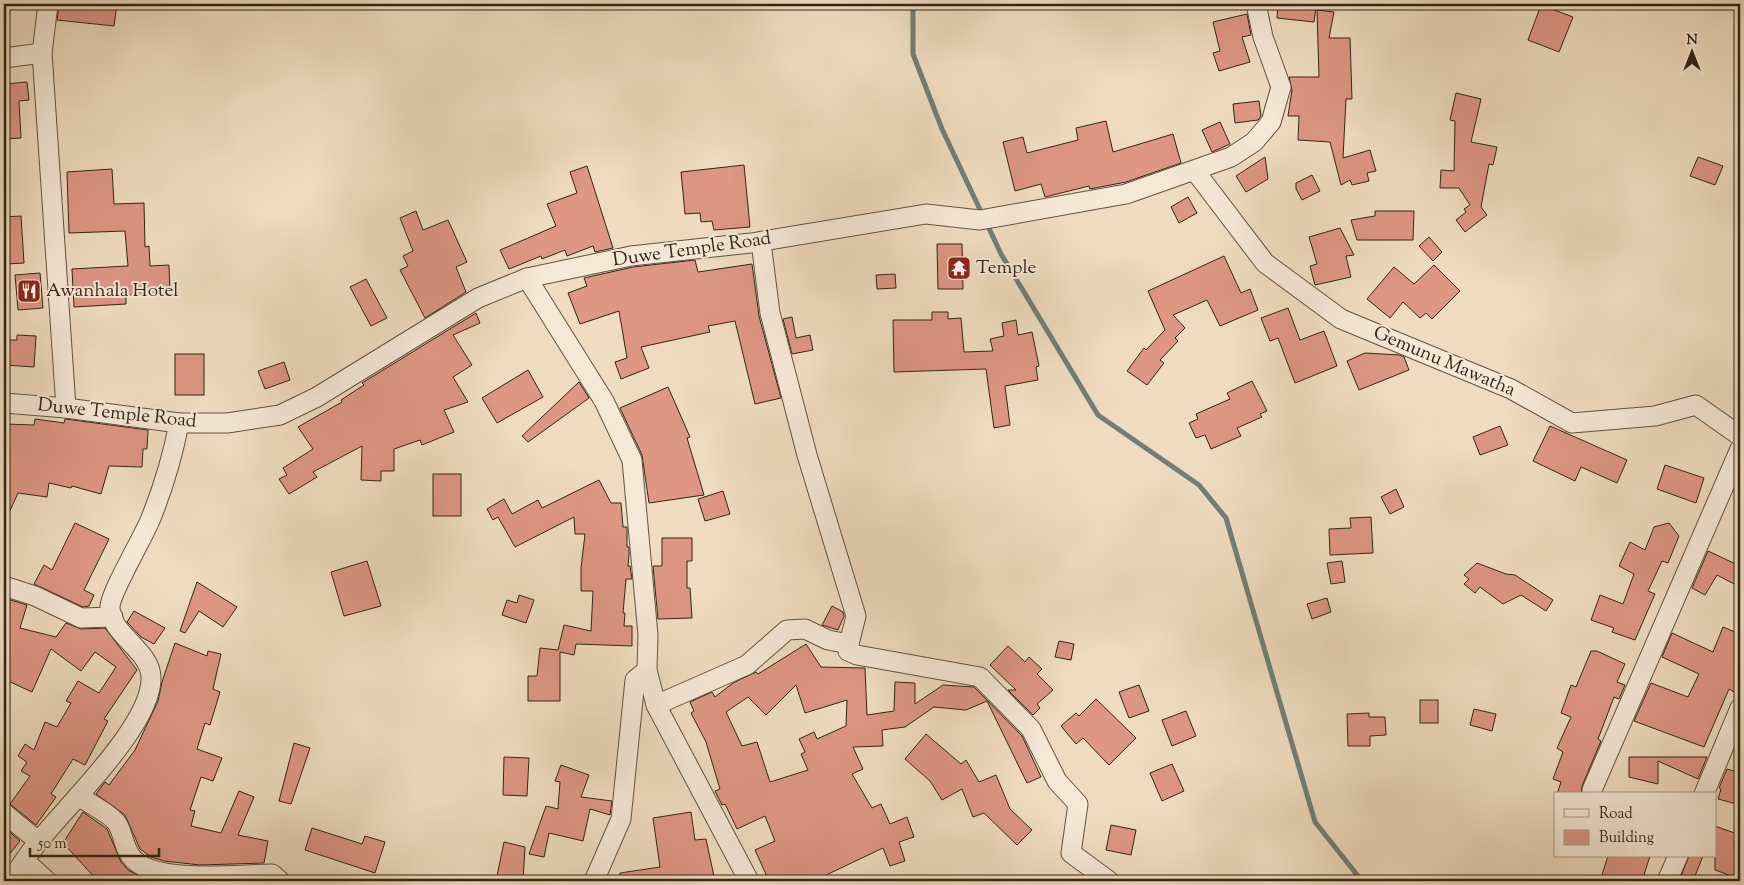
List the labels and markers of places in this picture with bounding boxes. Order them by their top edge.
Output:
temple icon: Temple [946,255,972,281]
place label: Temple [976,255,1037,282]
restaurant icon: Awanhala Hotel [16,278,42,304]
place label: Awanhala Hotel [46,278,179,305]

